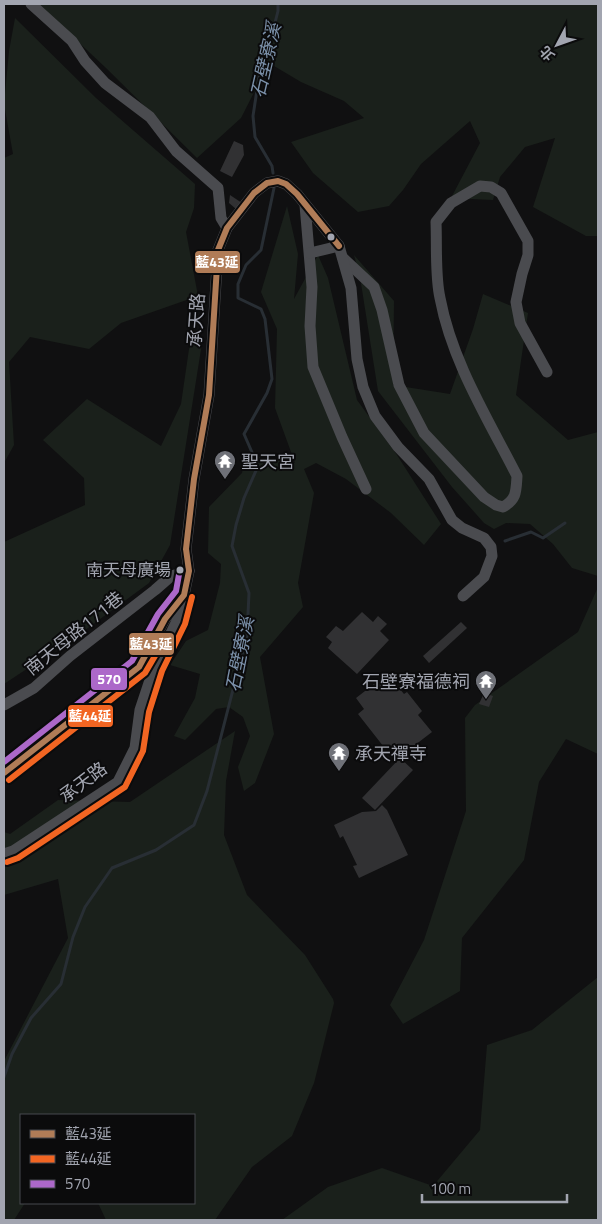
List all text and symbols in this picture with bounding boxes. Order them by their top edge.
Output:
water label: 石壁寮溪 [242,17,288,100]
north arrow [532,20,582,70]
text: 北 [534,42,559,66]
unlabelled marker [326,232,336,242]
line badge: 藍43延 [194,250,241,274]
text: 藍43延 [195,251,239,272]
street label: 承天路 [181,292,211,348]
place label: 聖天宮 [241,448,295,475]
temple icon: 聖天宮 [213,449,237,480]
place label: 南天母廣場 [86,557,171,583]
marker: 南天母廣場 [175,565,185,575]
street label: 南天母路171巷 [19,585,129,681]
water label: 石壁寮溪 [218,611,261,694]
line badge: 藍43延 [128,632,175,656]
text: 藍43延 [129,633,173,654]
line badge: 570 [90,667,128,691]
text: 570 [97,668,121,689]
place label: 石壁寮福德祠 [362,668,470,695]
temple icon: 石壁寮福德祠 [474,669,498,700]
line badge: 藍44延 [67,704,114,728]
text: 藍44延 [68,705,112,726]
place label: 承天禪寺 [355,740,427,767]
temple icon: 承天禪寺 [327,741,351,772]
street label: 承天路 [53,755,113,809]
legend [20,1114,195,1204]
text: 藍43延 [65,1122,112,1145]
text: 藍44延 [65,1147,112,1170]
text: 570 [65,1172,90,1195]
scale bar [422,1172,567,1204]
text: 100 m [430,1177,471,1200]

